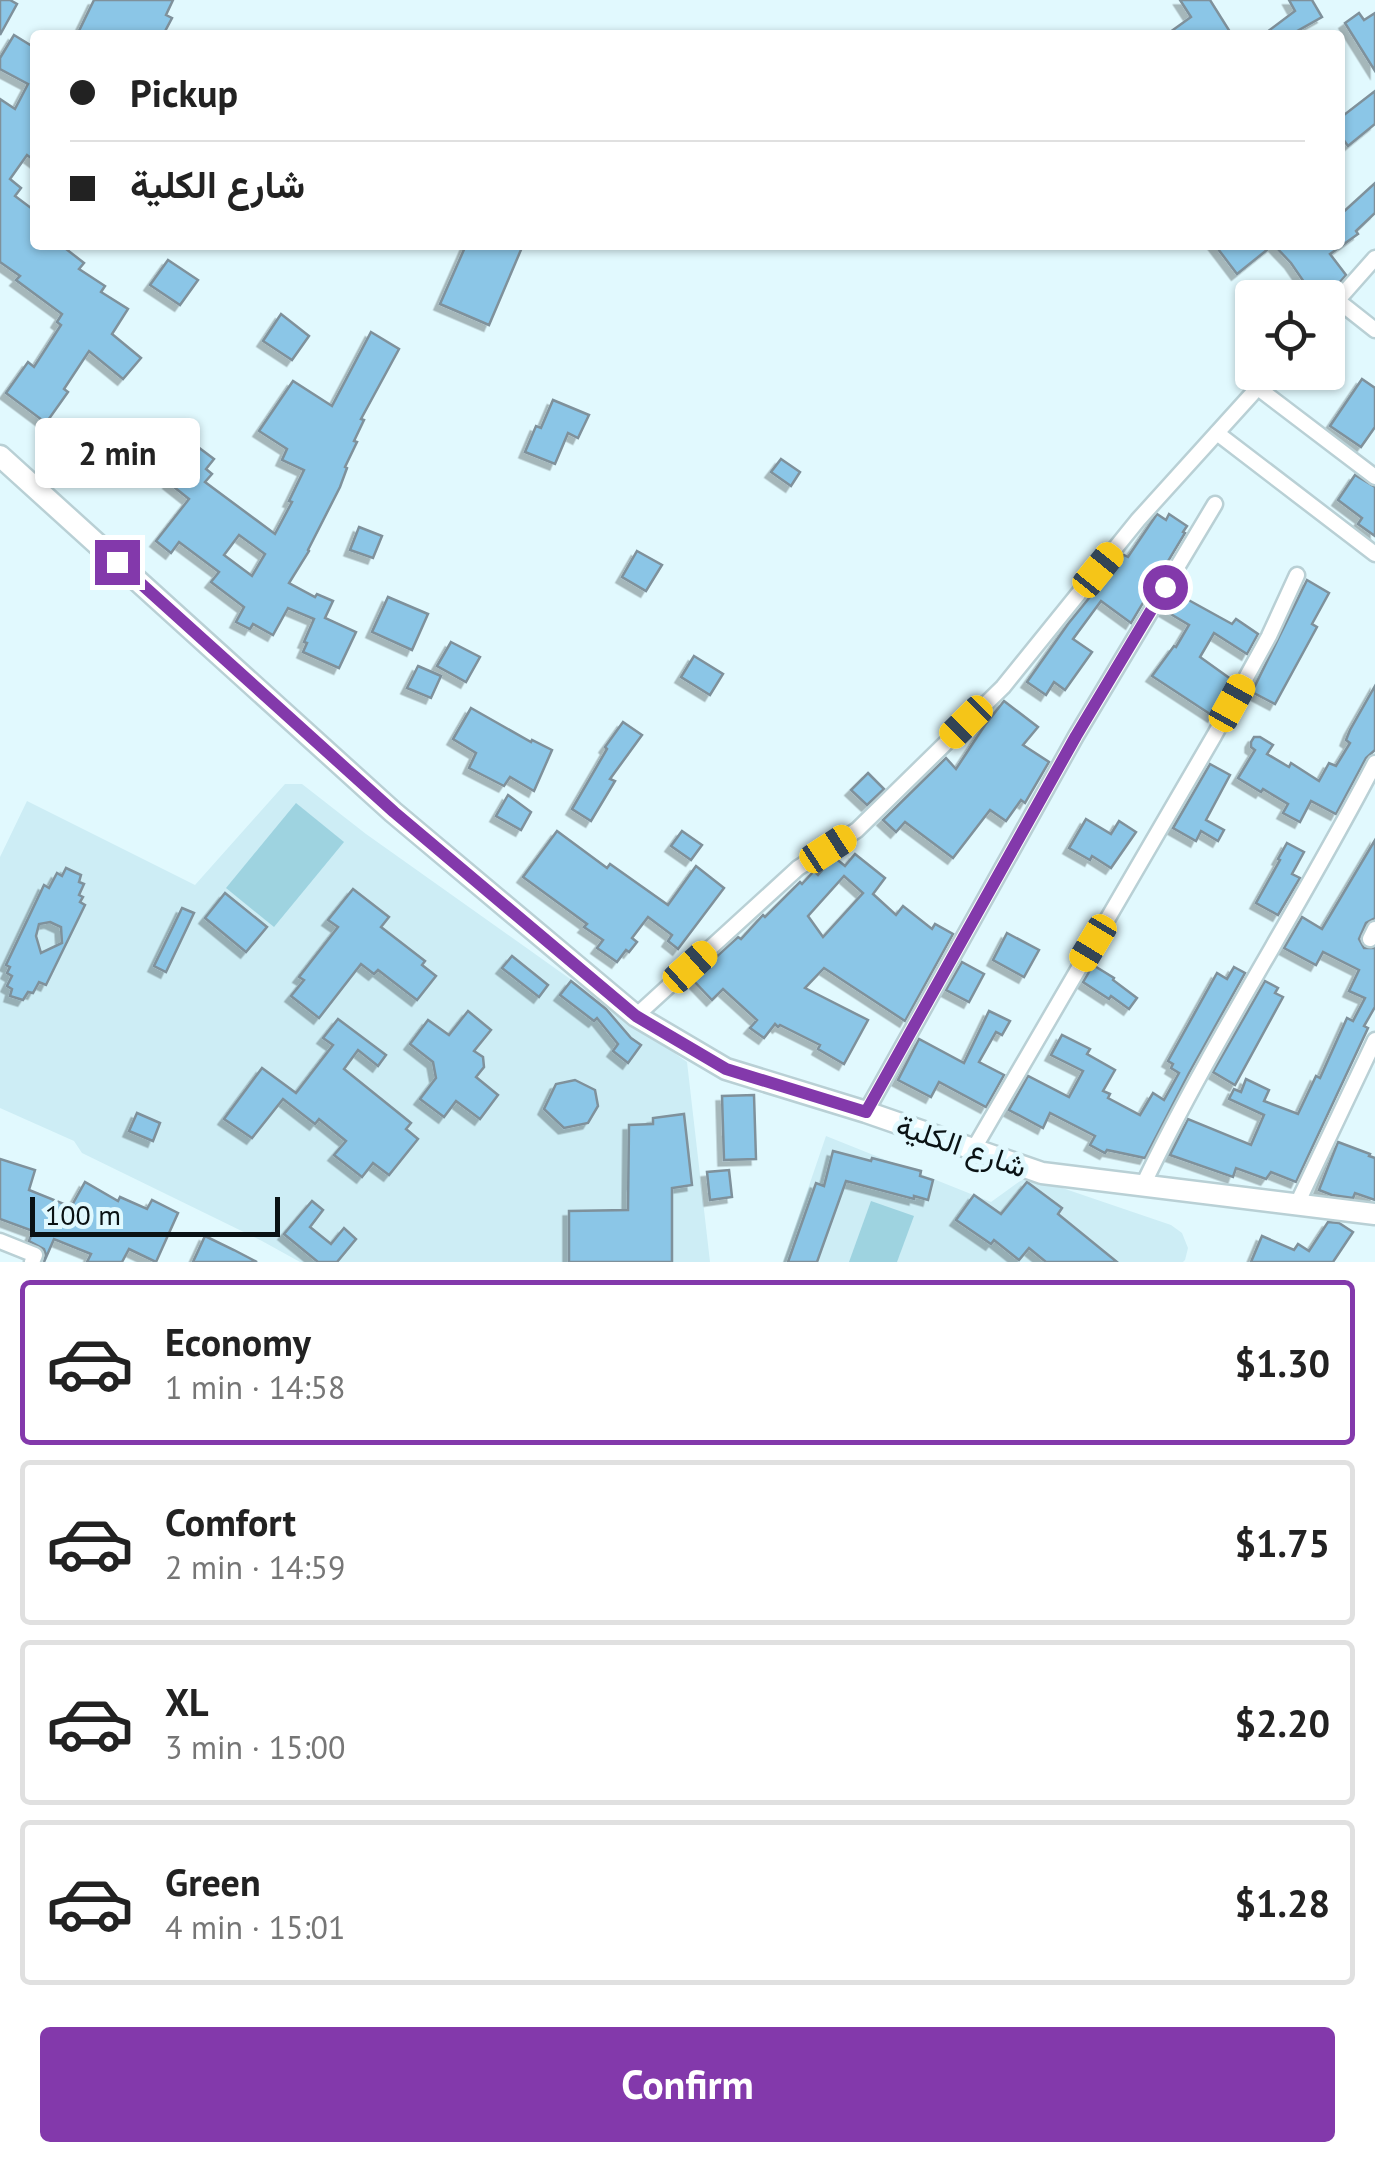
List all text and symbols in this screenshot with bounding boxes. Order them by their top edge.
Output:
text: Pickup [130,68,238,117]
text: شارع الكلية [130,159,305,208]
map controls [1235,280,1345,390]
button: locate [1235,280,1345,390]
callout: 2 min [34,417,200,487]
text: 2 min [78,432,157,474]
car [1067,537,1129,603]
route end [95,540,140,585]
route start [1143,565,1188,610]
car [1204,669,1260,737]
car [934,690,998,754]
car [795,820,861,878]
car [1065,910,1121,976]
car [658,936,722,998]
street label: شارع الكلية [891,1105,1032,1187]
scale bar [30,1192,280,1236]
text: 100 m [45,1196,121,1233]
text: Economy [165,1317,311,1366]
icon: car [45,1318,135,1408]
text: $1.30 [1234,1338,1330,1387]
text: 1 min · 14:58 [165,1366,345,1408]
text: Comfort [165,1497,296,1546]
icon: car [45,1498,135,1588]
text: $1.75 [1234,1518,1330,1567]
text: 2 min · 14:59 [165,1546,345,1588]
text: XL [165,1677,209,1726]
icon: car [45,1678,135,1768]
text: $2.20 [1234,1698,1330,1747]
text: 3 min · 15:00 [165,1726,345,1768]
text: Green [165,1857,261,1906]
icon: car [45,1858,135,1948]
text: $1.28 [1234,1878,1330,1927]
text: 4 min · 15:01 [165,1906,345,1948]
button: Confirm [40,2027,1335,2142]

